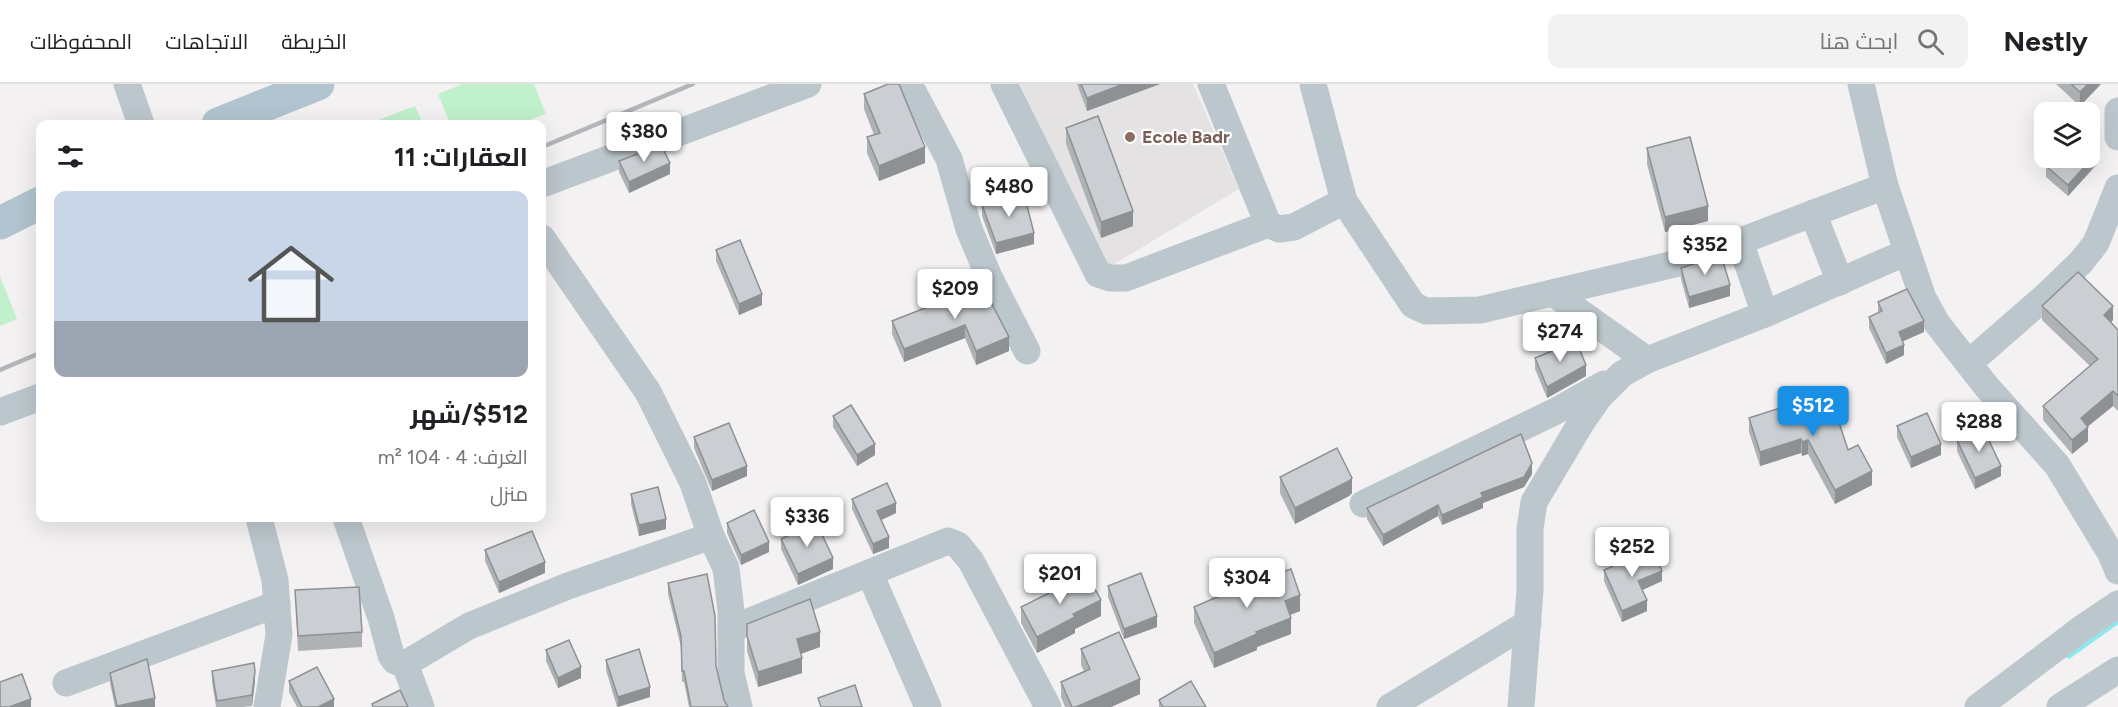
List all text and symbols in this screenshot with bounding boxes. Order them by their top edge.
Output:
search box [1548,14,1968,68]
text: Nestly [2004,24,2088,58]
icon: search [1914,25,1947,58]
text: ابحث هنا [1820,28,1899,55]
text: المحفوظات [30,29,132,54]
text: الاتجاهات [165,29,248,54]
text: الخريطة [281,29,347,54]
map controls [2034,102,2100,168]
button: layers [2034,102,2100,168]
pin: $380 [608,112,680,163]
text: $380 [620,119,668,143]
place label: Ecole Badr [1142,126,1230,148]
marker: Ecole Badr [1123,130,1137,144]
icon: filters [54,140,87,173]
text: العقارات: 11 [394,141,528,173]
pin: $480 [973,167,1045,218]
text: $480 [985,174,1033,198]
pin: $352 [1669,225,1741,276]
icon: home [237,230,345,338]
text: $352 [1682,232,1728,256]
pin: $209 [919,269,991,320]
text: $209 [931,276,979,300]
pin: $274 [1524,312,1596,363]
text: $274 [1537,319,1583,343]
pin: $512 [1777,386,1849,437]
text: $512 [1792,393,1834,417]
text: $512/شهر [410,398,528,430]
pin: $288 [1943,402,2015,453]
text: $288 [1955,409,2003,433]
text: الغرف: 4 · 104 m² [378,445,528,469]
text: منزل [490,482,528,506]
pin: $336 [771,497,843,548]
text: $336 [785,504,829,528]
pin: $252 [1596,527,1668,578]
text: $252 [1609,534,1655,558]
pin: $201 [1024,554,1096,605]
pin: $304 [1211,558,1283,609]
text: $201 [1038,561,1082,585]
text: $304 [1223,565,1271,589]

